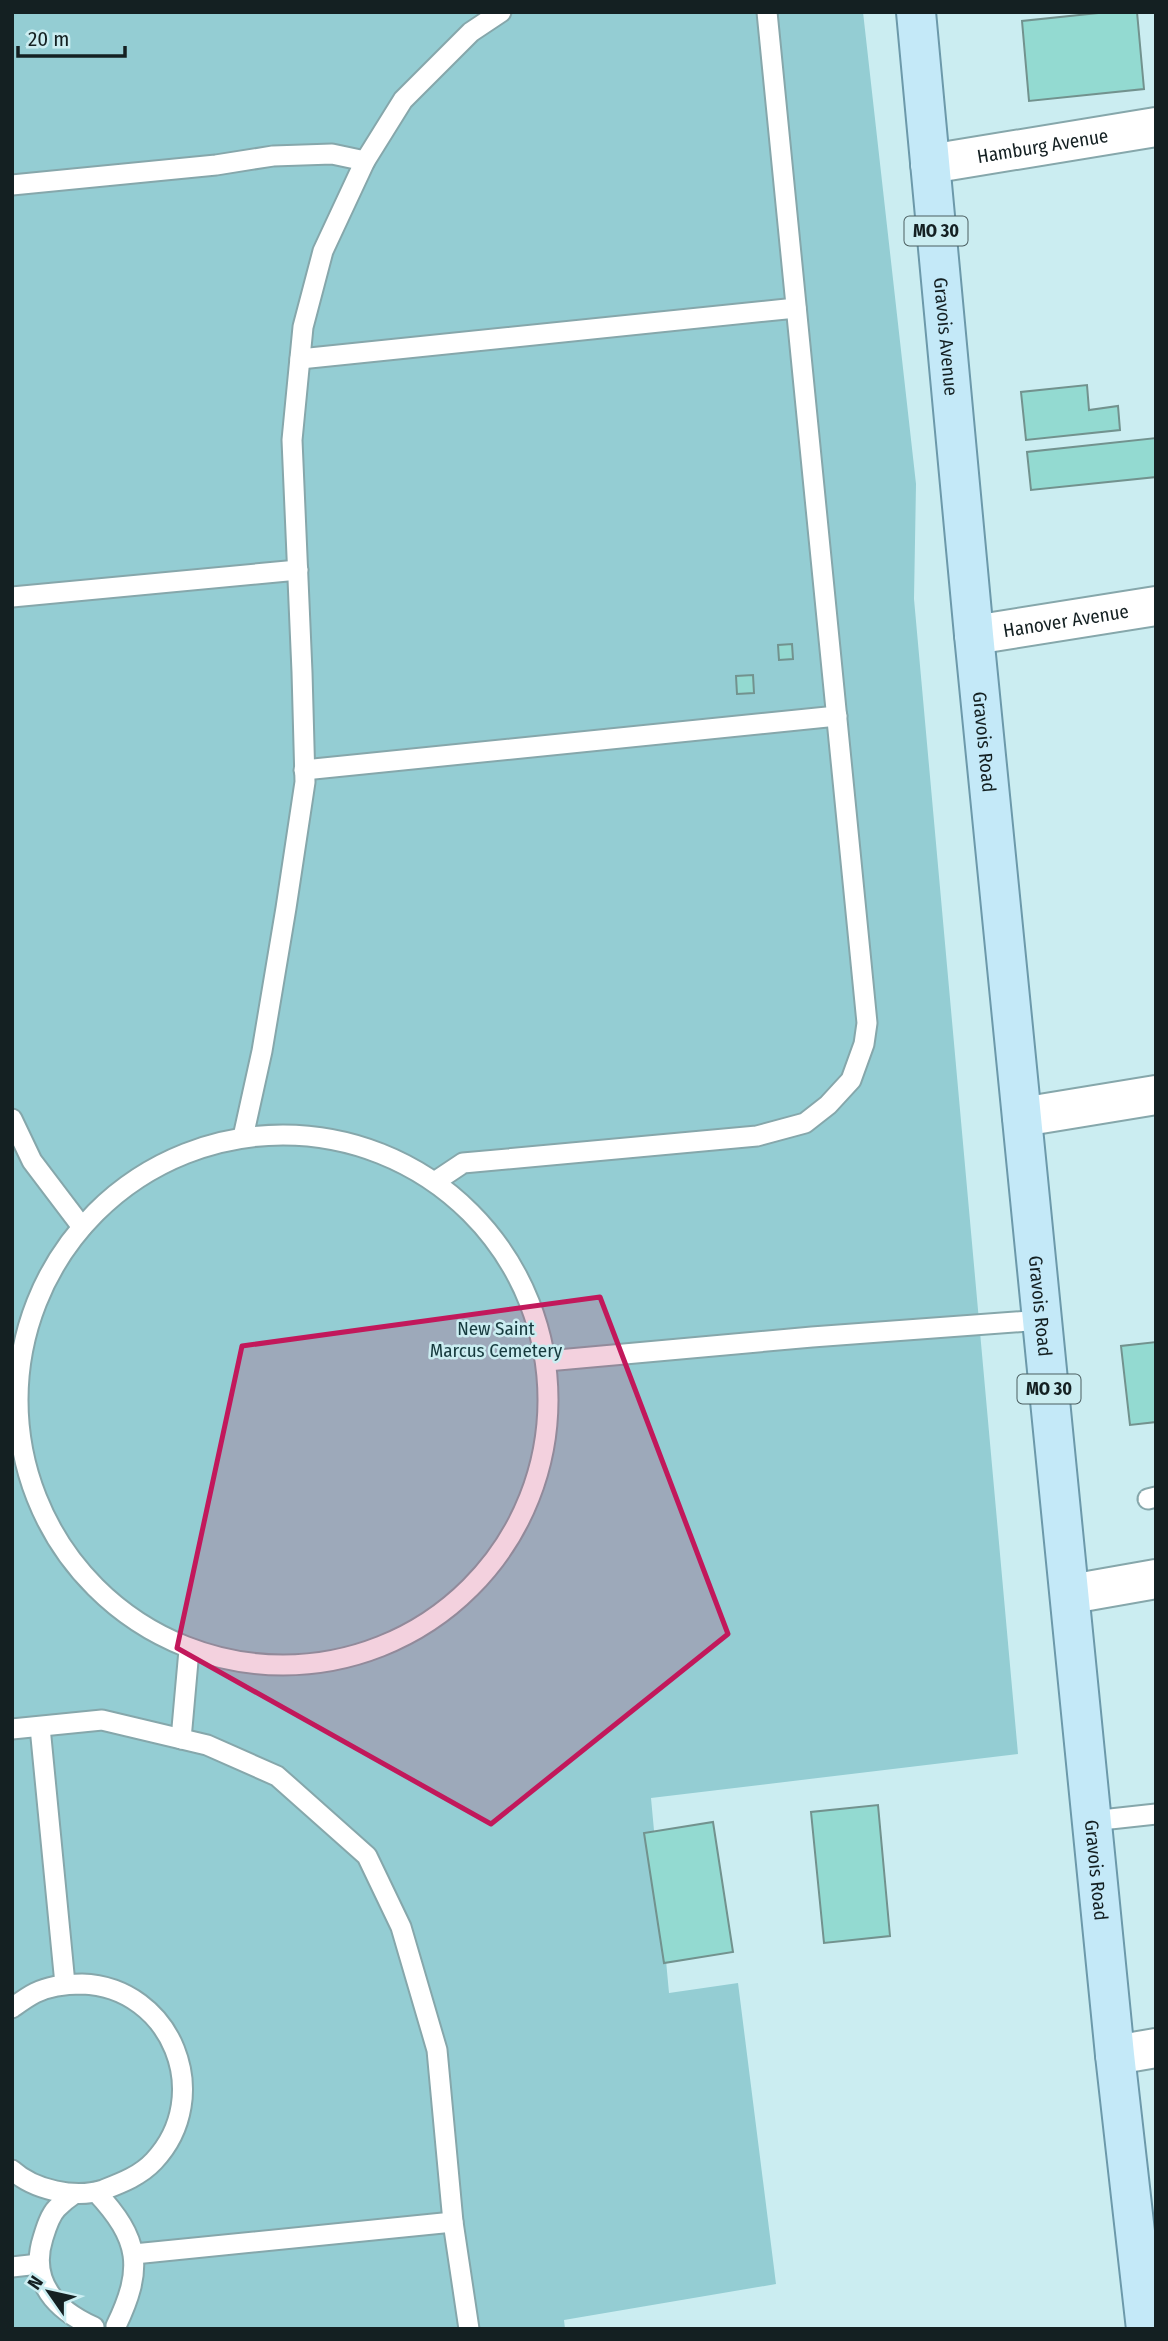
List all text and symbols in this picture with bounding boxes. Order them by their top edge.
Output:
scale bar [18,14,124,58]
text: 20 m [28,26,69,52]
street label: Hamburg Avenue [975,124,1110,168]
road number: MO 30 [904,216,968,246]
street label: Gravois Avenue [929,276,963,397]
street label: Hanover Avenue [1001,599,1130,642]
street label: Gravois Road [968,690,1001,793]
street label: Gravois Road [1024,1255,1057,1357]
park label: New Saint Marcus Cemetery [430,1317,563,1362]
road number: MO 30 [1018,1374,1080,1404]
street label: Gravois Road [1080,1819,1113,1922]
north arrow [14,2257,84,2327]
text: N [23,2272,48,2294]

